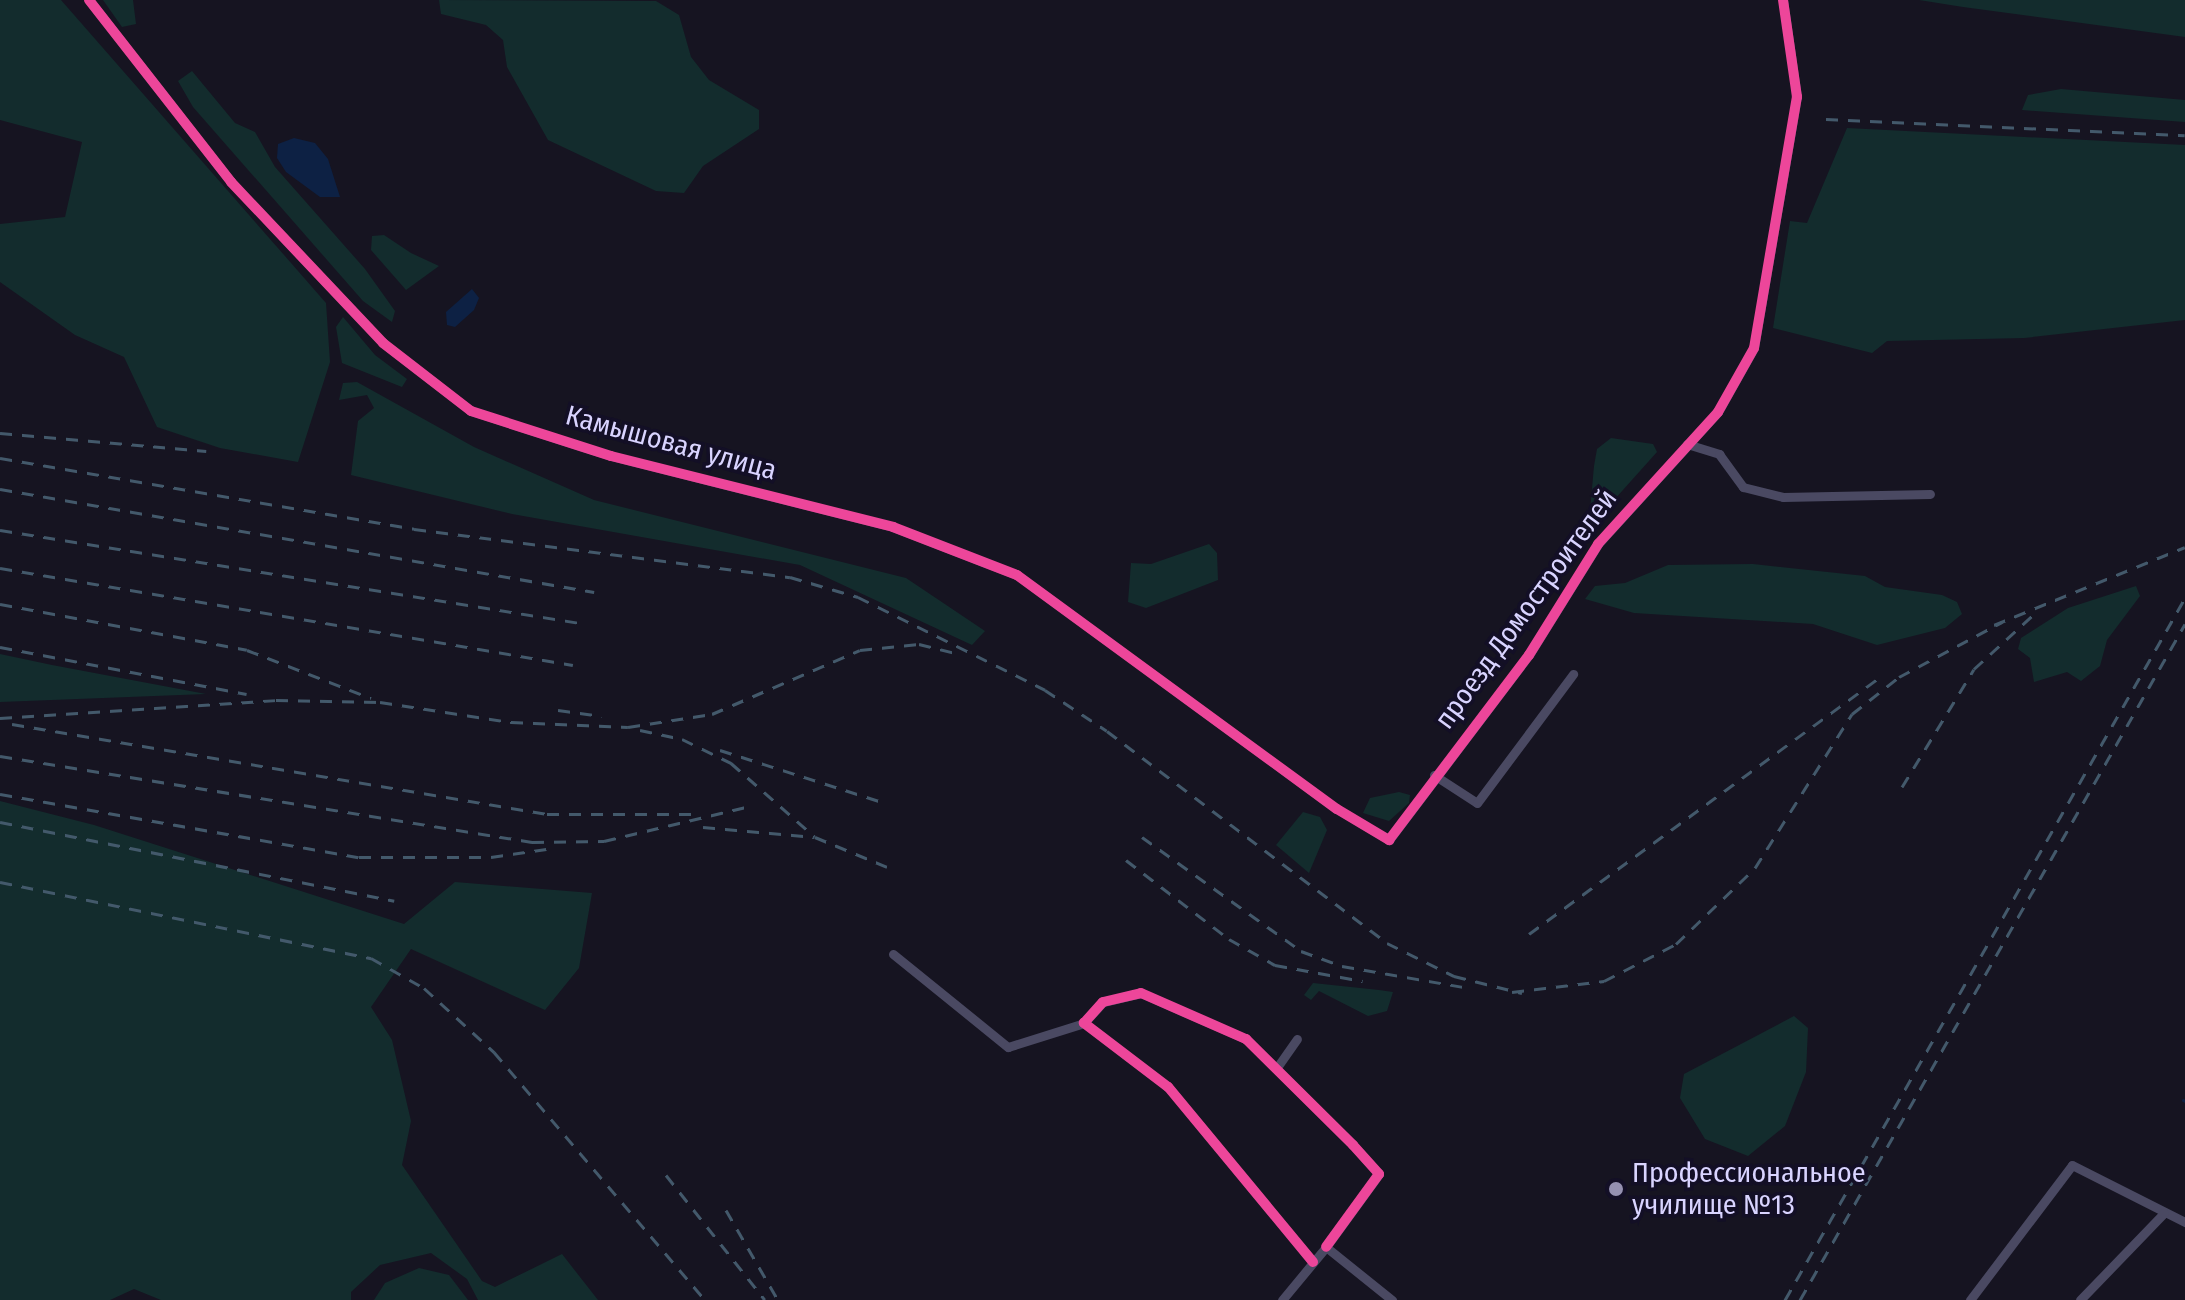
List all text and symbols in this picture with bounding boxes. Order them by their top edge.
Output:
street label: Камышовая улица [562,399,780,487]
street label: проезд Домостроителей [1428,483,1624,735]
place label: Профессиональное училище №13 [1632,1156,1866,1222]
marker: Профессиональное училище №13 [1607,1180,1625,1198]

